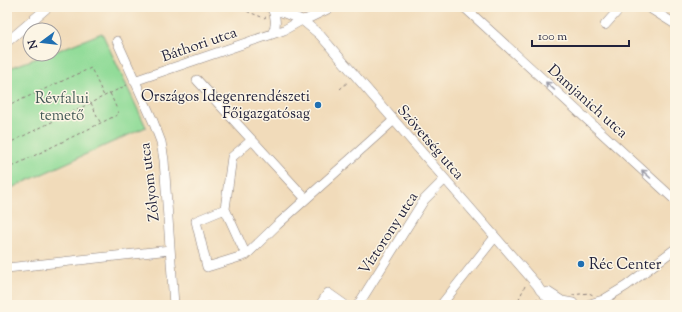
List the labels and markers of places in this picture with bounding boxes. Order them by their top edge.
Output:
place label: Országos Idegenrendészeti Főigazgatósag [141,87,310,125]
marker: Országos Idegenrendészeti Főigazgatósag [313,100,323,110]
place label: Réc Center [589,255,662,276]
marker: Réc Center [576,259,586,269]

